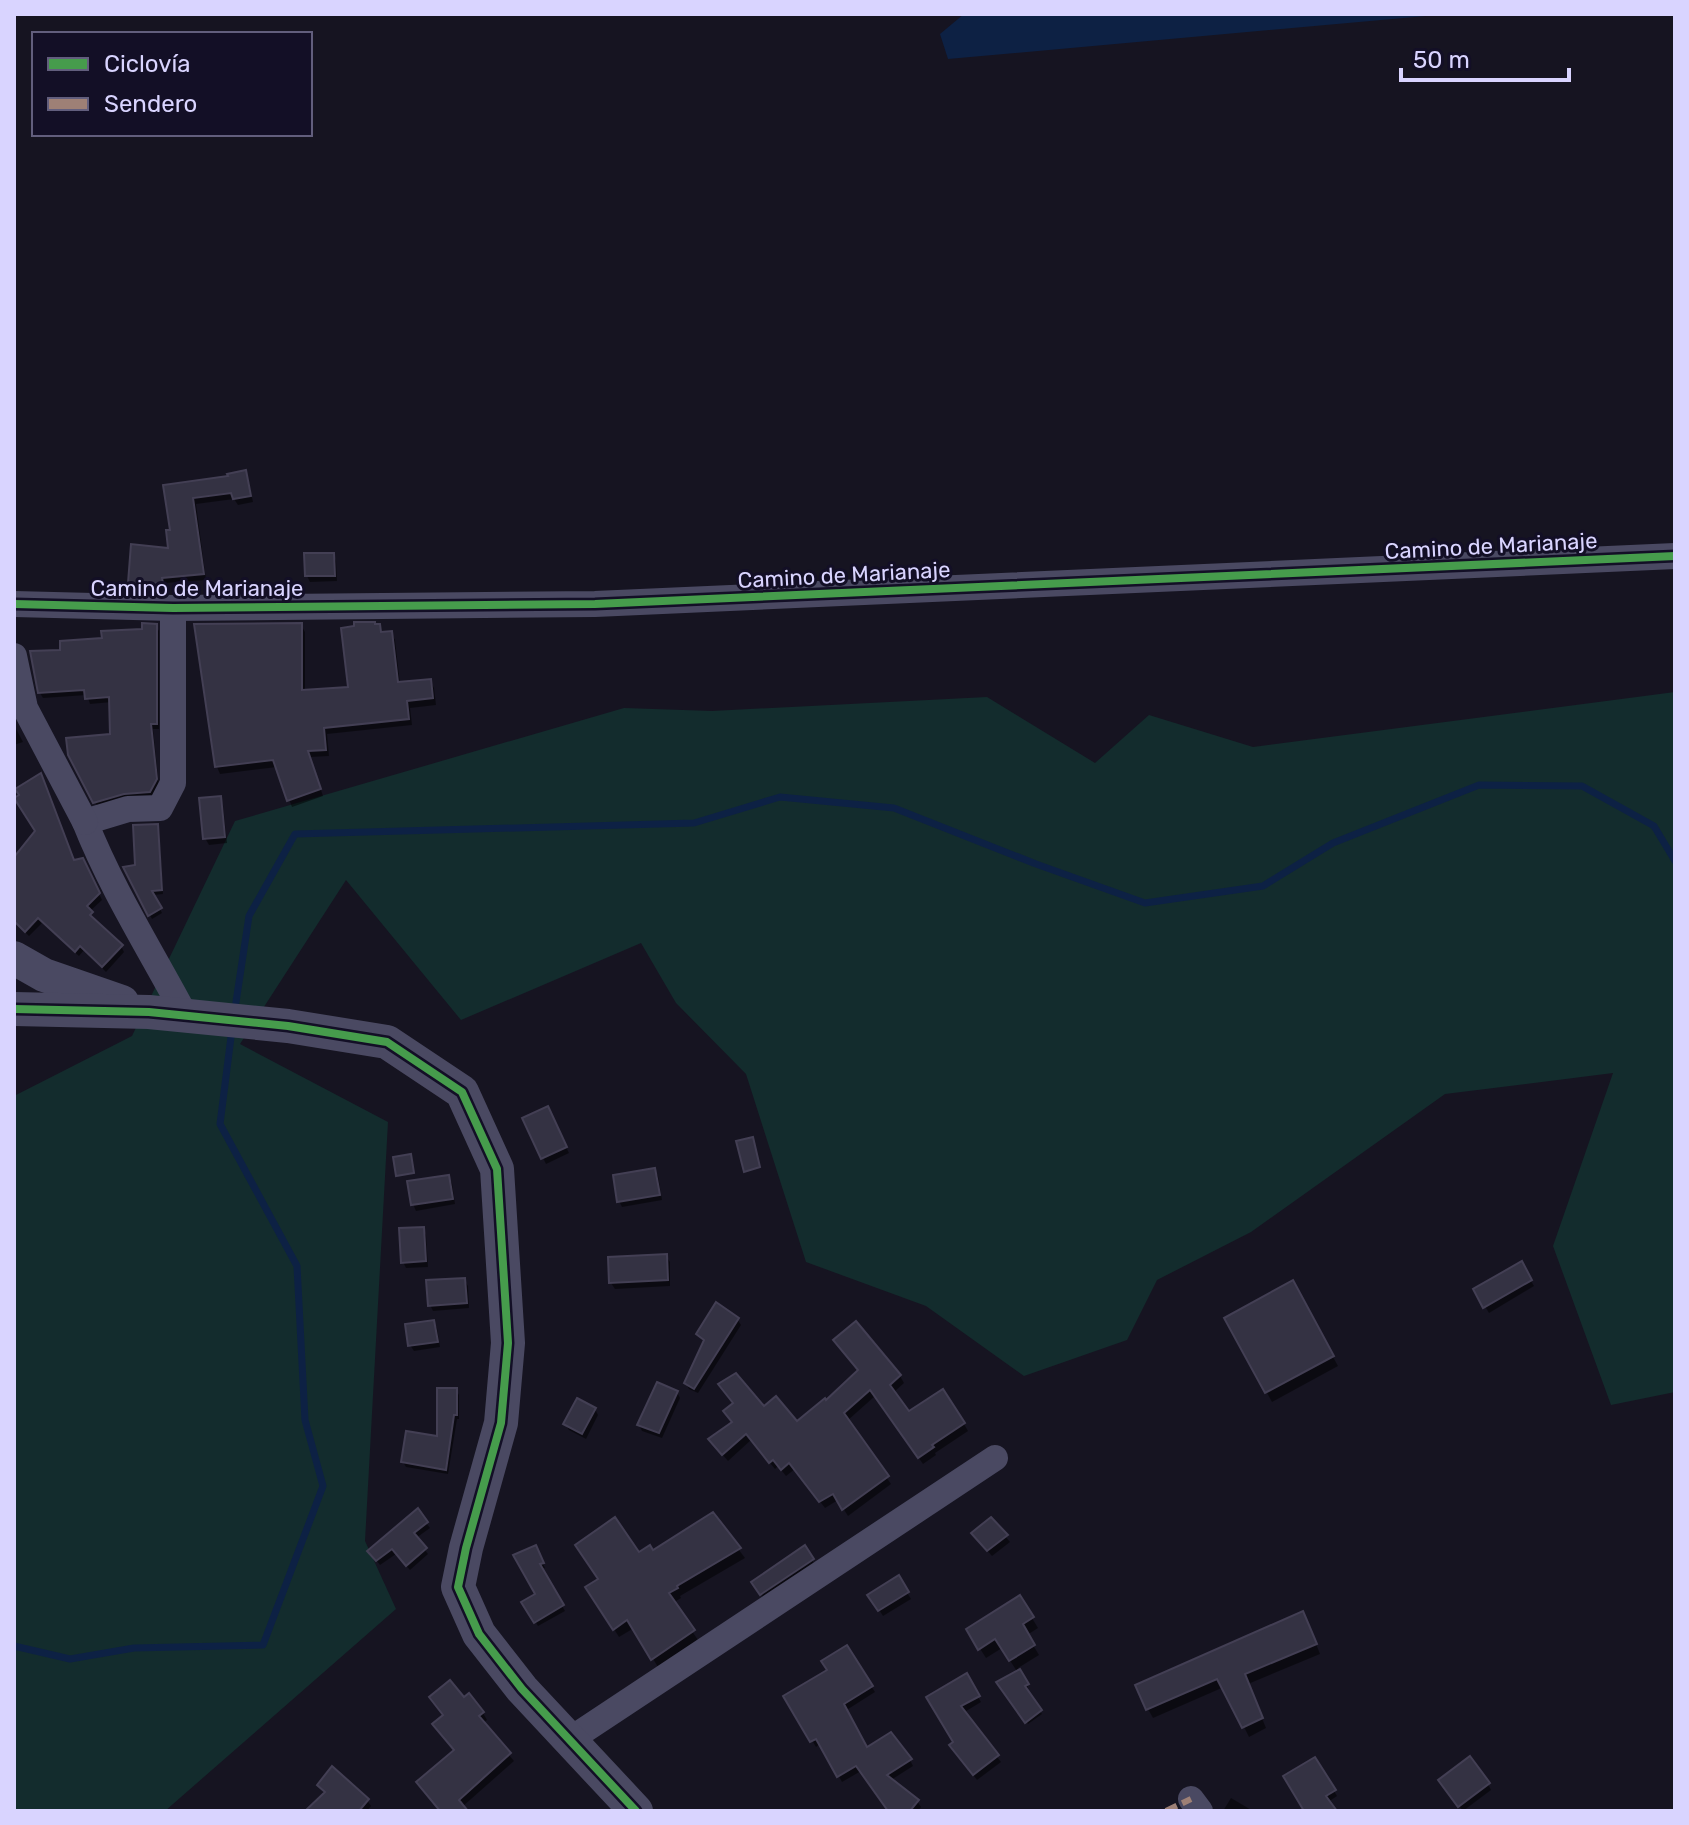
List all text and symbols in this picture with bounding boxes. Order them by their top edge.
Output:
legend [32,32,312,136]
scale bar [1401,32,1569,82]
text: 50 m [1413,46,1470,74]
text: Ciclovía [104,50,191,78]
text: Sendero [104,90,197,118]
street label: Camino de Marianaje [1384,527,1598,565]
street label: Camino de Marianaje [737,556,951,594]
street label: Camino de Marianaje [91,575,303,602]

